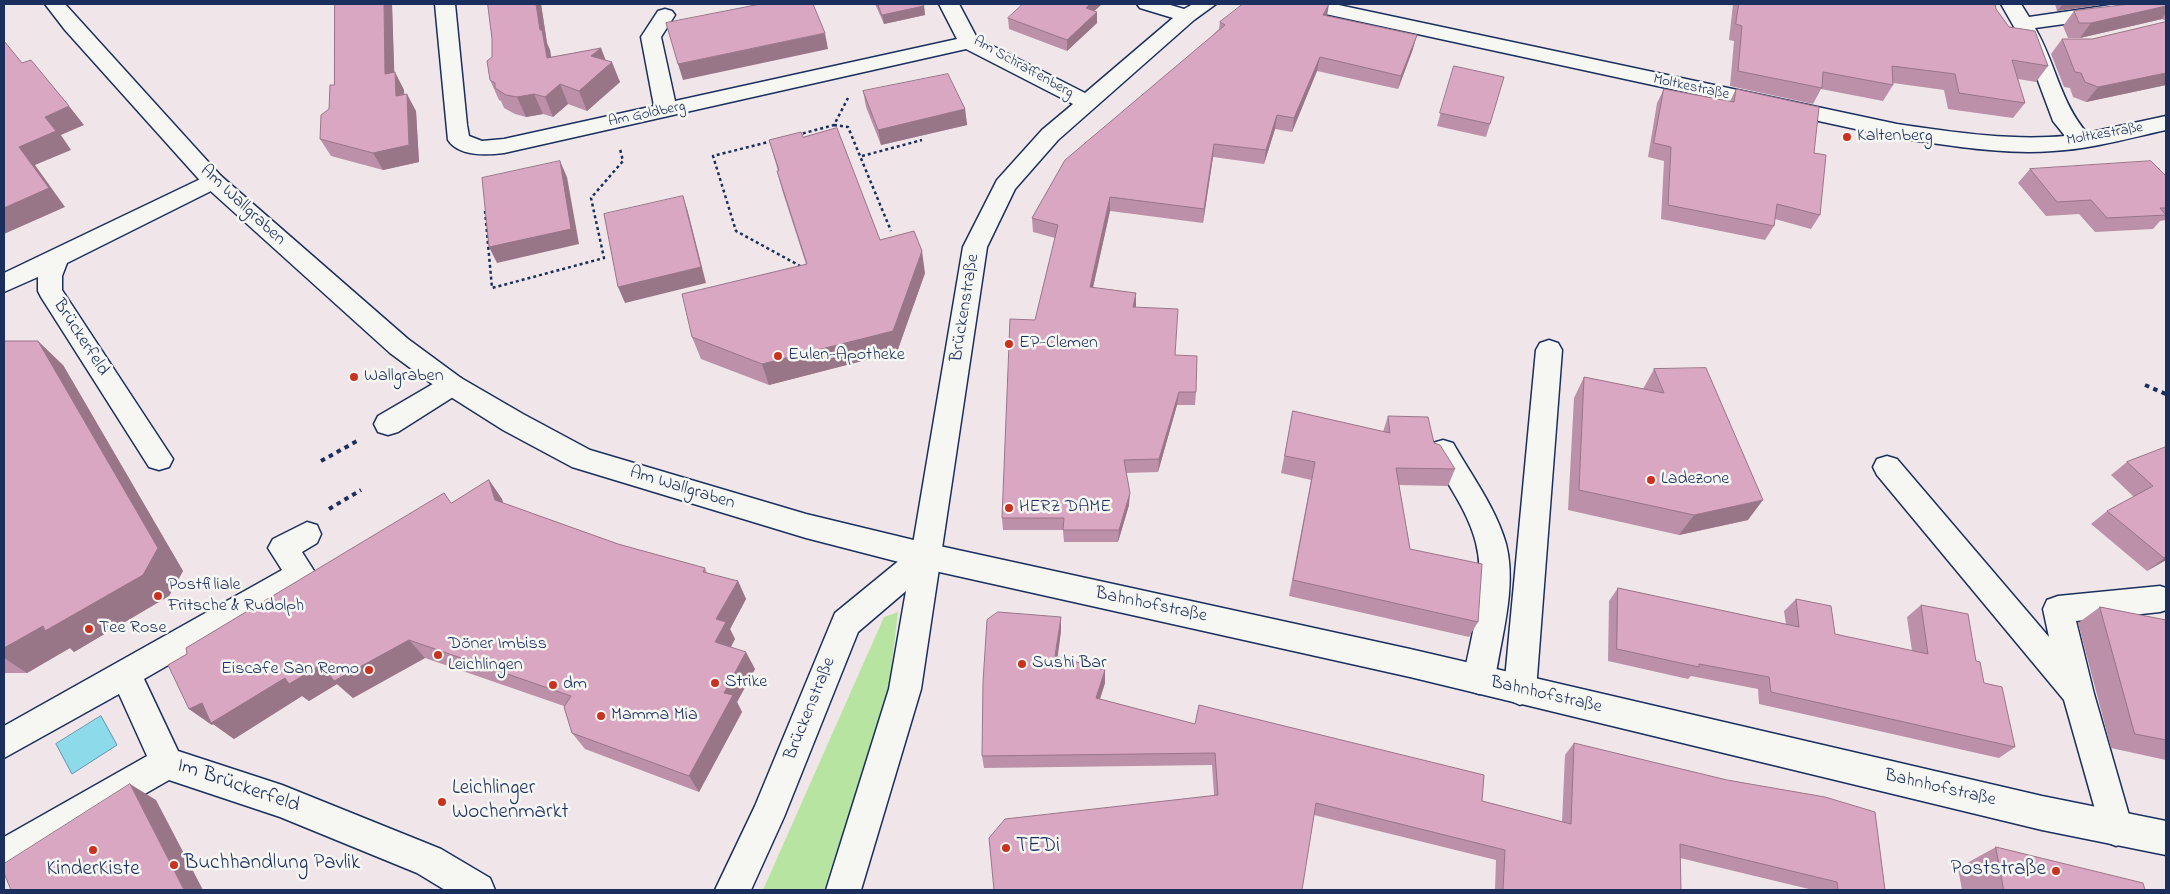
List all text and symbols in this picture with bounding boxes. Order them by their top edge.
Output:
street label: Am Schraffenberg [970,33,1076,103]
street label: Moltkestraße [1651,71,1731,105]
street label: Am Goldberg [607,98,687,132]
street label: Moltkestraße [2065,119,2145,151]
place label: Kaltenberg [1857,126,1933,148]
marker: Kaltenberg [1841,131,1853,143]
street label: Am Wallgraben [195,161,289,251]
street label: Brückenstraße [947,253,985,363]
street label: Brückerfeld [47,296,113,380]
place label: EP-Clemen [1019,333,1098,355]
marker: EP-Clemen [1003,338,1015,350]
place label: Eulen-Apotheke [788,345,905,367]
marker: Eulen-Apotheke [772,350,784,362]
place label: Wallgraben [364,366,444,388]
marker: Wallgraben [348,371,360,383]
street label: Am Wallgraben [627,463,737,515]
place label: Ladezone [1661,469,1729,491]
marker: Ladezone [1645,474,1657,486]
place label: HERZ DAME [1019,497,1111,519]
marker: HERZ DAME [1003,502,1015,514]
place label: Postfiliale Fritsche & Rudolph [168,575,304,618]
street label: Bahnhofstraße [1093,584,1209,628]
marker: Postfiliale Fritsche & Rudolph [152,590,164,602]
place label: Tee Rose [99,618,166,640]
marker: Tee Rose [83,623,95,635]
place label: Döner Imbiss Leichlingen [448,634,547,676]
marker: Döner Imbiss Leichlingen [432,649,444,661]
place label: Sushi Bar [1032,653,1107,675]
street label: Brückenstraße [781,655,841,763]
marker: Sushi Bar [1016,658,1028,670]
place label: Eiscafe San Remo [221,659,359,681]
marker: Eiscafe San Remo [363,664,375,676]
place label: Strike [725,672,767,694]
street label: Bahnhofstraße [1488,673,1604,719]
place label: dm [563,674,587,696]
marker: Strike [709,677,721,689]
marker: dm [547,679,559,691]
place label: Mamma Mia [611,705,698,727]
marker: Mamma Mia [595,710,607,722]
street label: Im Brückerfeld [173,754,303,820]
street label: Bahnhofstraße [1882,766,1998,812]
place label: Leichlinger Wochenmarkt [452,777,569,827]
marker: Leichlinger Wochenmarkt [436,796,448,808]
place label: TEDi [1016,835,1060,861]
marker: TEDi [1000,842,1012,854]
marker: KinderKiste [87,844,99,856]
place label: Buchhandlung Pavlik [184,852,360,878]
place label: KinderKiste [46,858,140,884]
place label: Poststraße [1950,858,2046,884]
marker: Buchhandlung Pavlik [168,859,180,871]
marker: Poststraße [2050,865,2062,877]

